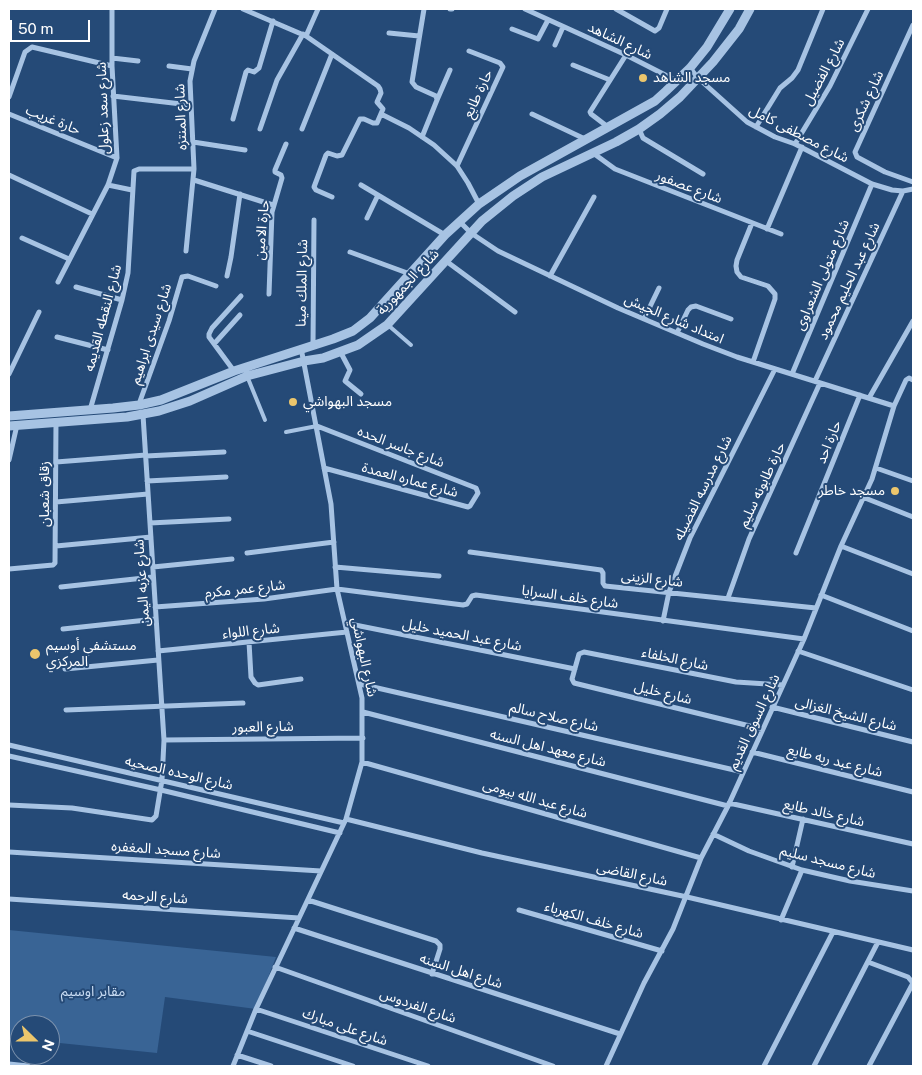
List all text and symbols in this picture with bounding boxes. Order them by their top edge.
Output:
scale bar [12,10,92,42]
street label: شارع الشاهد [585,19,655,63]
text: 50 m [18,20,53,37]
street label: شارع الفضيل [799,36,849,108]
street label: شارع سعد زعلول [93,62,113,154]
street label: حارة طايع [460,67,496,121]
street label: شارع شكرى [845,68,887,134]
place label: مسجد الشاهد [653,70,730,86]
marker: مسجد الشاهد [637,72,649,84]
street label: شارع المنتزه [171,84,191,150]
street label: حارة غريب [23,101,83,139]
street label: شارع مصطفى كامل [746,102,852,166]
street label: شارع عصفور [653,167,725,207]
street label: حارة الامين [251,199,273,261]
street label: شارع متولى الشعراوى [791,217,853,333]
street label: شارع عبد الحليم محمود [814,220,884,342]
street label: شارع الملك مينا [293,239,311,327]
street label: شارع الجمهورية [373,246,443,318]
street label: شارع النقطه القديمه [81,263,125,373]
street label: شارع سيدى ابراهيم [127,281,175,387]
street label: امتداد شارع الجيش [622,290,726,348]
place label: مسجد البهواشي [303,394,392,410]
marker: مسجد البهواشي [287,396,299,408]
street label: حارة احد [813,418,845,466]
street label: شارع جاسر الحده [355,423,447,471]
street label: شارع مدرسه الفضيله [670,433,736,543]
street label: حارة طابونه سليم [735,440,789,530]
street label: شارع عماره العمدة [360,459,460,501]
street label: زقاق شعبان [37,461,53,527]
place label: مسجد خاطر [819,483,885,499]
marker: مسجد خاطر [889,485,901,497]
street label: شارع عزبه اليمن [131,539,153,627]
street label: شارع الزينى [620,567,684,591]
street label: شارع عمر مكرم [204,576,286,602]
street label: شارع خلف السرايا [521,582,619,612]
street label: شارع عبد الحميد خليل [401,615,523,655]
street label: شارع البهواشي [347,616,381,698]
street label: شارع اللواء [222,620,280,642]
place label: مستشفي أوسيم المركزي [46,638,137,670]
street label: شارع الخلفاء [640,644,710,674]
marker: مستشفي أوسيم المركزي [28,647,42,661]
street label: شارع السوق القديم [724,671,784,773]
street label: شارع خليل [633,678,693,708]
street label: شارع الشيخ الغزالى [794,693,898,735]
street label: شارع صلاح سالم [508,699,600,735]
street label: شارع العبور [232,718,294,736]
street label: شارع معهد اهل السنه [488,725,608,771]
street label: شارع عبد ربه طايع [786,741,884,781]
street label: شارع الوحده الصحيه [123,752,235,794]
street label: شارع عبد الله بيومى [481,776,589,822]
street label: شارع خالد طايع [782,796,866,830]
street label: شارع مسجد المغفره [111,838,221,862]
street label: شارع مسجد سليم [778,842,878,882]
street label: شارع القاضى [595,858,669,890]
street label: شارع الرحمه [122,886,188,908]
street label: شارع خلف الكهرباء [543,898,645,942]
street label: شارع اهل السنه [417,950,505,992]
park label: مقابر اوسيم [61,984,125,1000]
street label: شارع الفردوس [378,985,458,1027]
street label: شارع على مبارك [300,1005,390,1049]
north arrow [10,1015,60,1065]
text: N [39,1037,57,1053]

